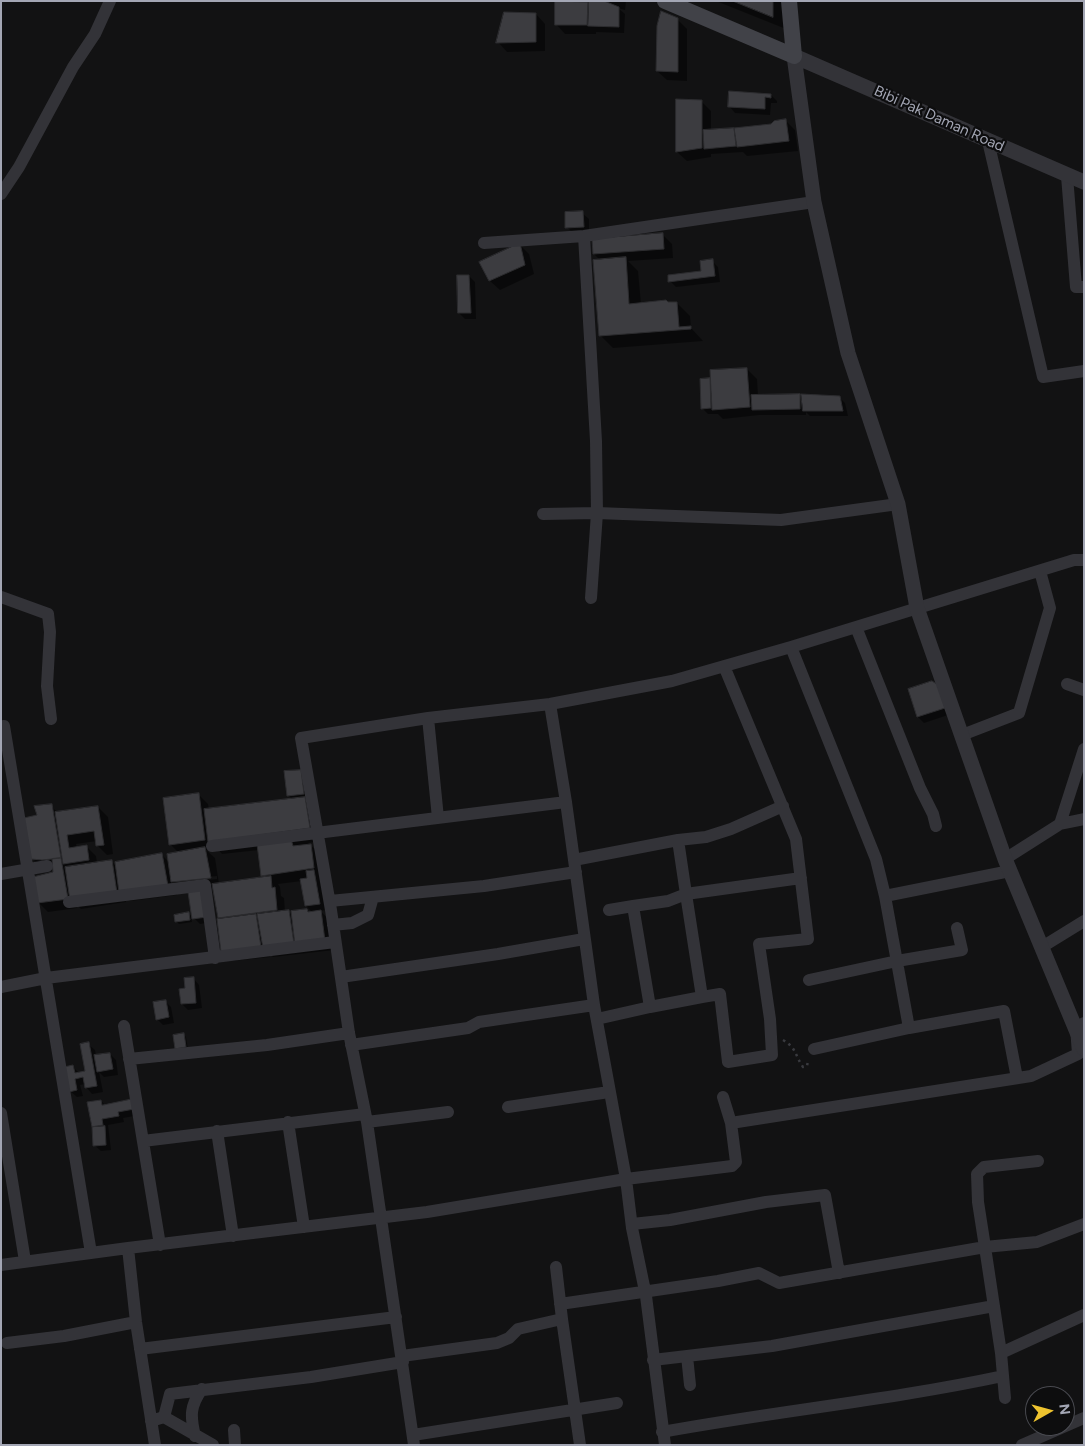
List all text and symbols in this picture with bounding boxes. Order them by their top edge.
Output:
street label: Bibi Pak Daman Road [871,82,1007,156]
north arrow [1025,1386,1075,1436]
text: N [1055,1403,1073,1416]

